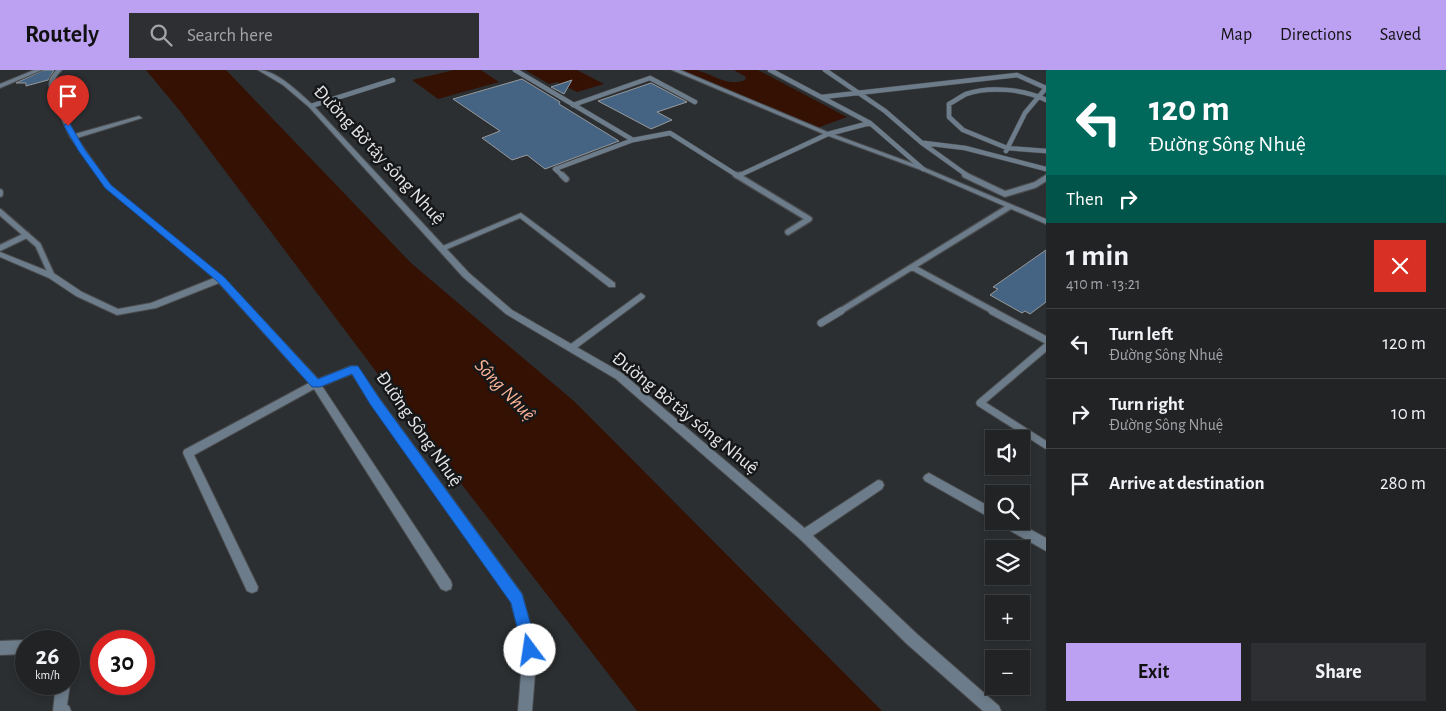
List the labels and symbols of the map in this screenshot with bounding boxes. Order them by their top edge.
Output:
pin [47,75,89,126]
street label: Đường Bờ tây sông Nhuệ [310,82,448,228]
street label: Đường Bờ tây sông Nhuệ [608,348,762,478]
water label: Sông Nhuệ [471,355,539,425]
street label: Đường Sông Nhuệ [372,368,466,490]
position arrow [503,623,555,675]
speed limit sign: 30 [90,630,155,695]

